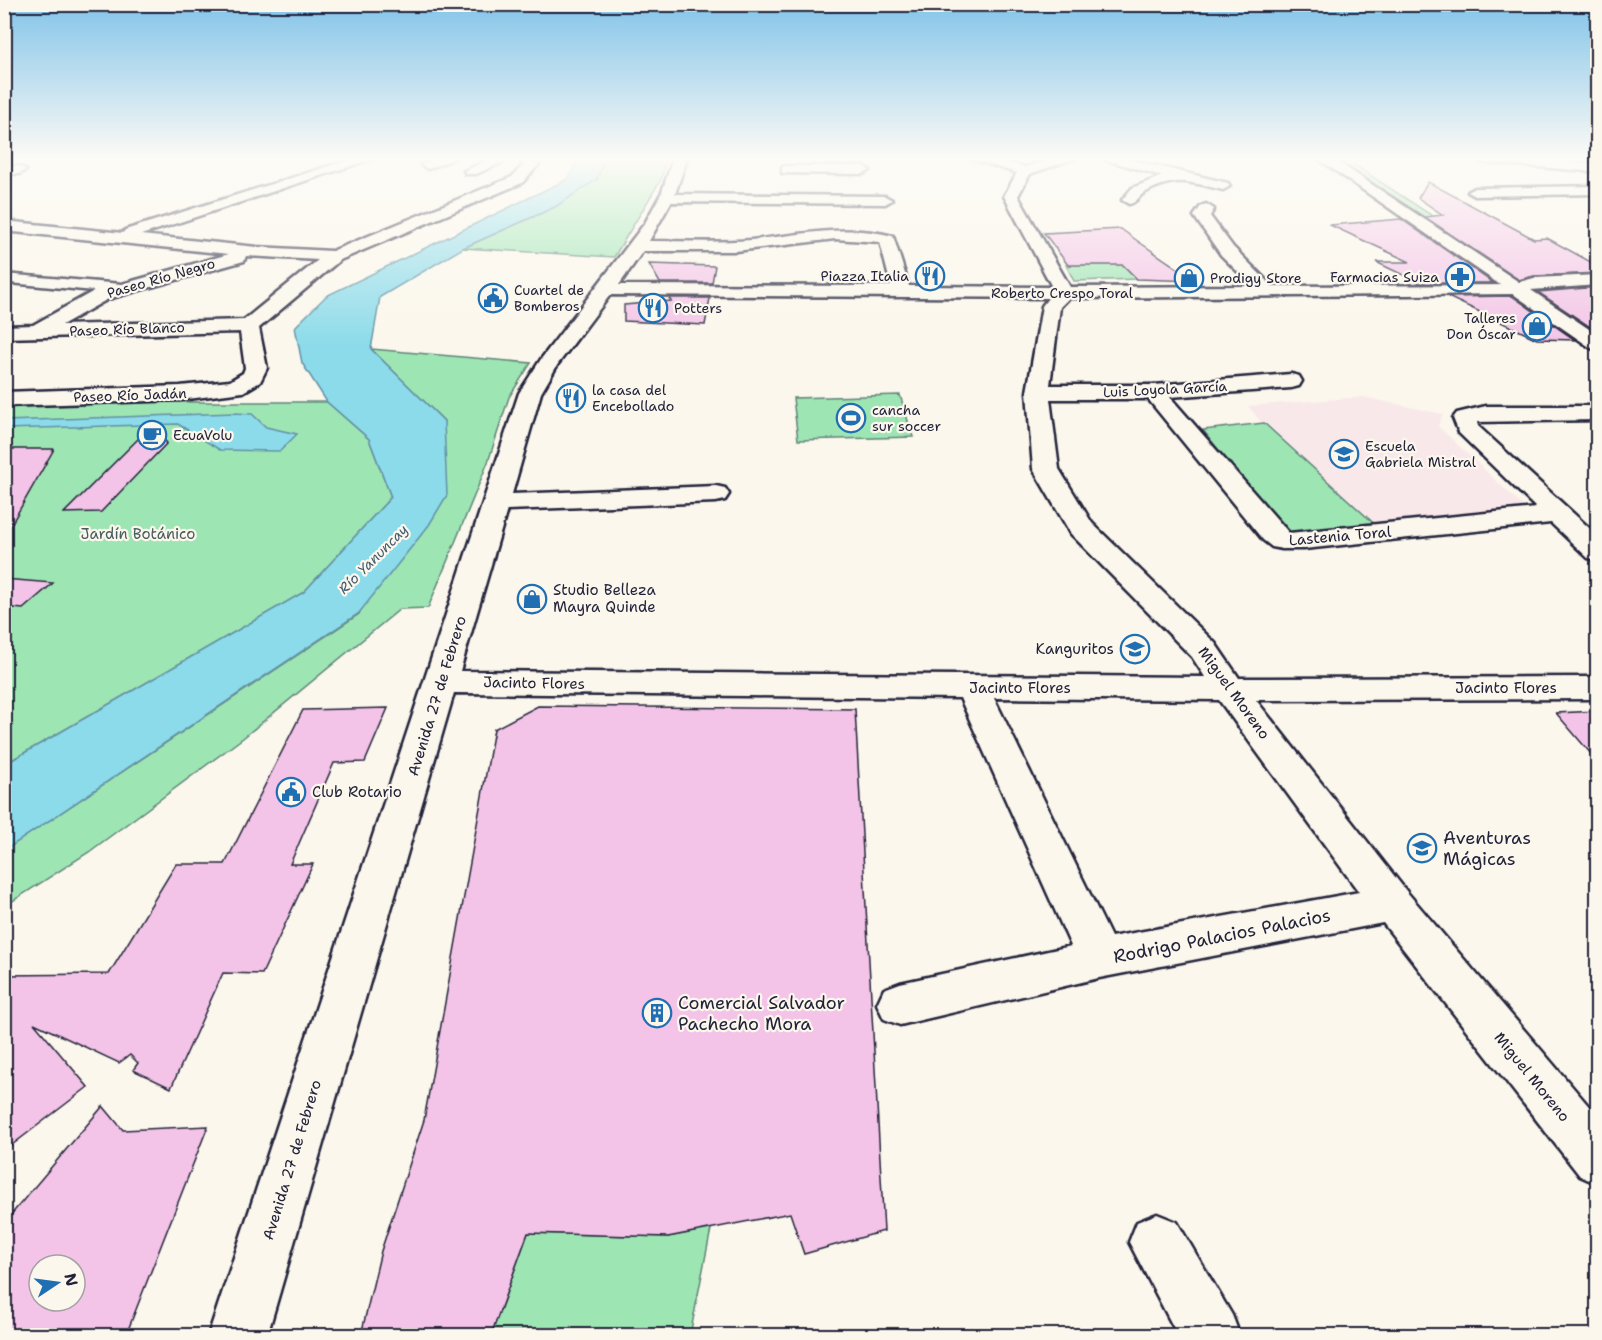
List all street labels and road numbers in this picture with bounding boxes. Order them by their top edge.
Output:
street label: Paseo Río Negro [105,254,217,302]
street label: Roberto Crespo Toral [991,284,1134,302]
street label: Paseo Río Blanco [69,318,185,340]
street label: Luis Loyola García [1102,377,1228,401]
street label: Paseo Río Jadán [73,384,187,406]
street label: Lastenia Toral [1288,522,1393,550]
street label: Avenida 27 de Febrero [403,613,471,779]
street label: Miguel Moreno [1194,643,1274,743]
street label: Jacinto Flores [483,672,585,694]
street label: Jacinto Flores [969,678,1071,698]
street label: Jacinto Flores [1455,678,1557,698]
street label: Rodrigo Palacios Palacios [1111,903,1333,969]
street label: Miguel Moreno [1490,1028,1574,1126]
street label: Avenida 27 de Febrero [258,1077,326,1243]

